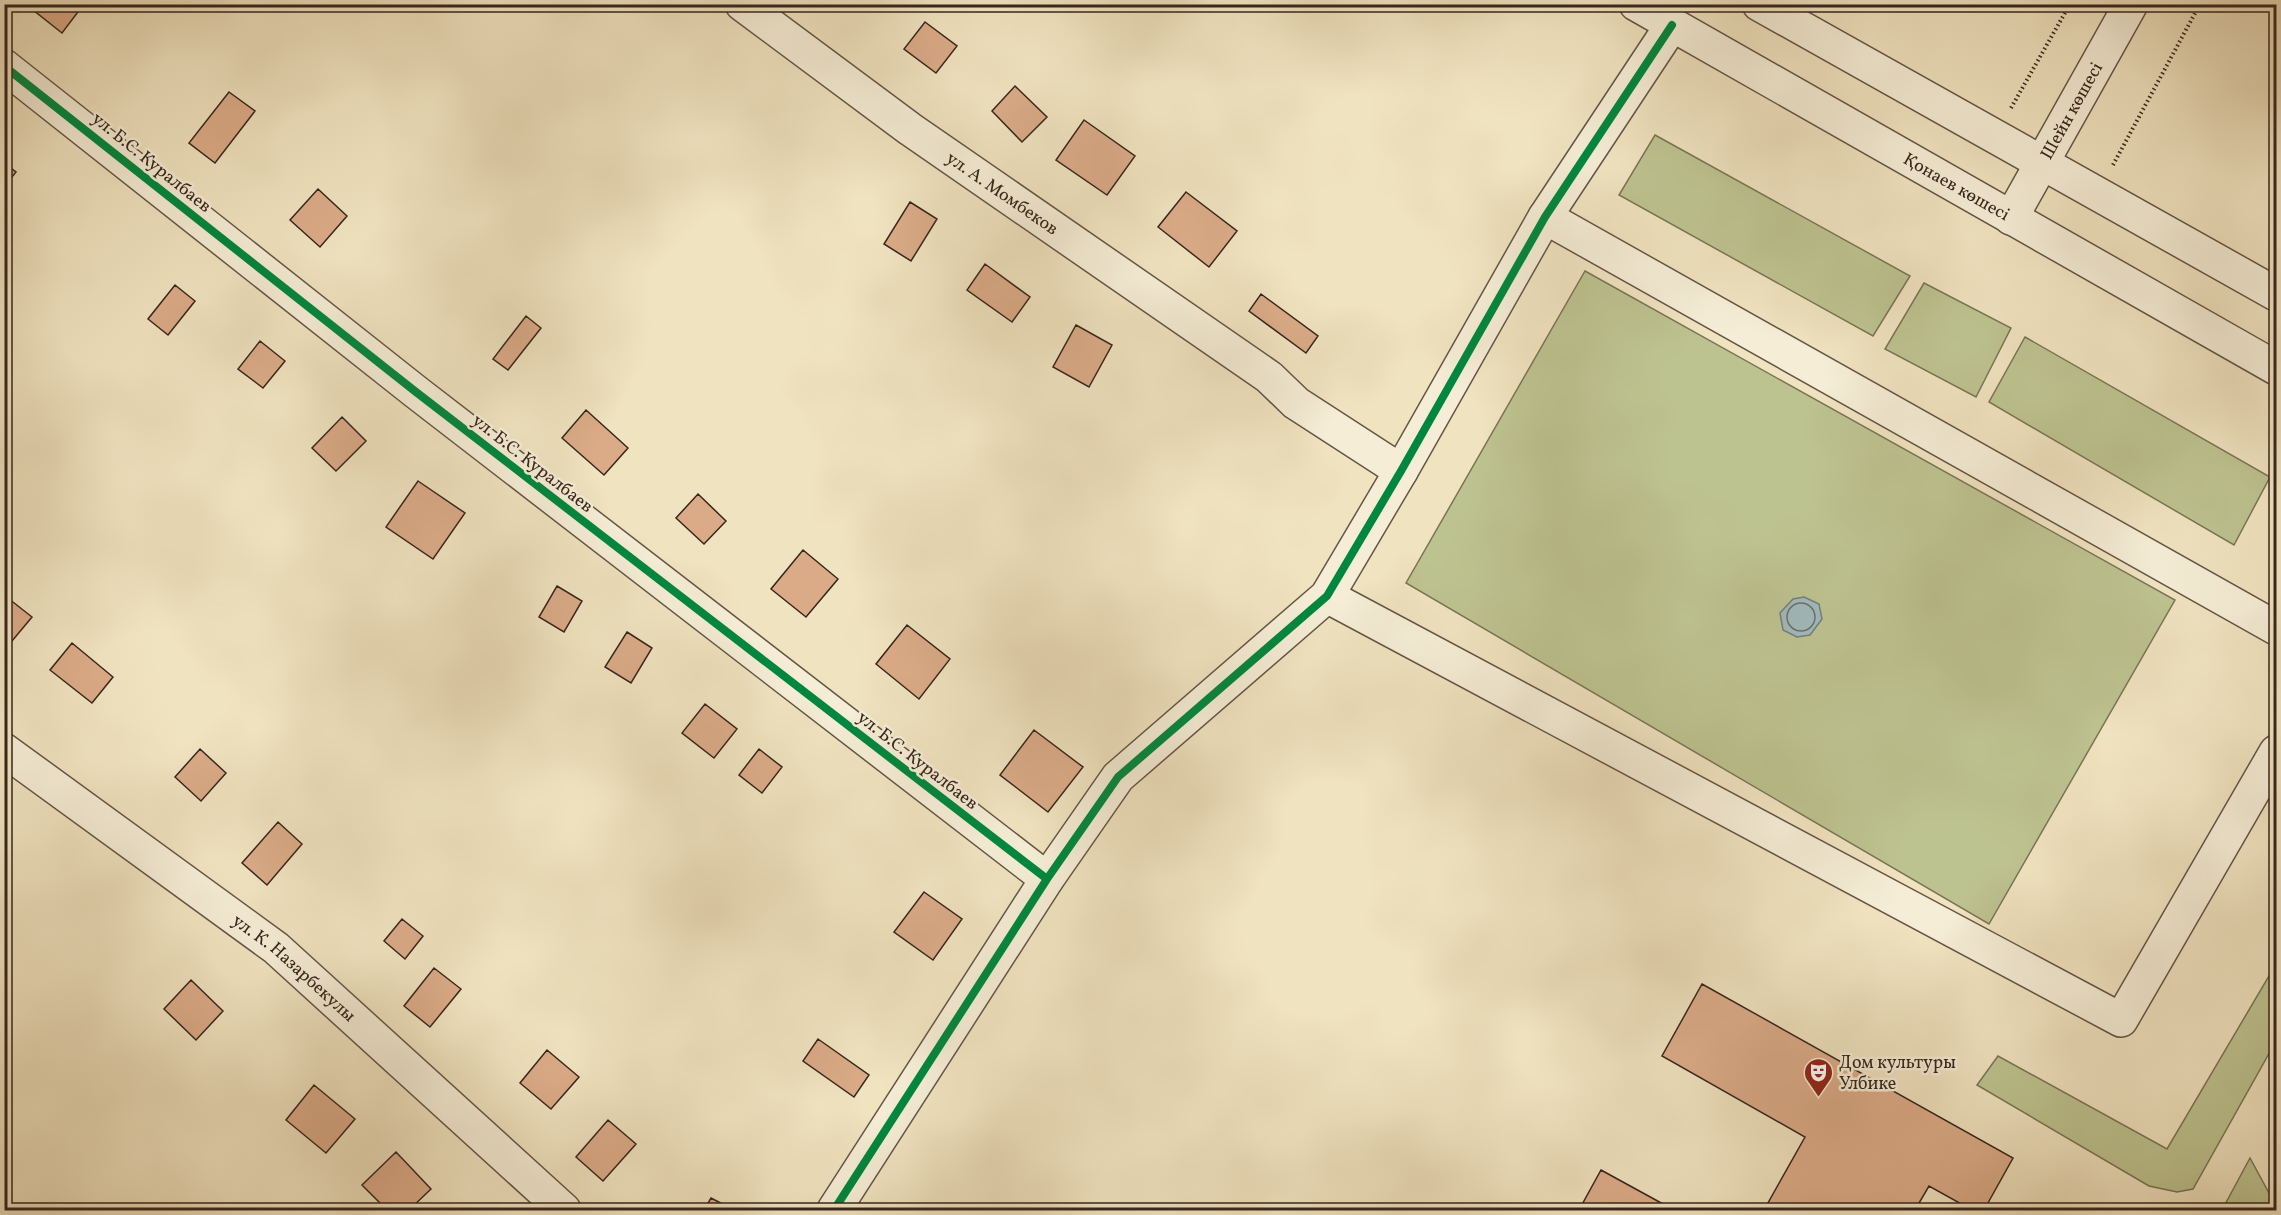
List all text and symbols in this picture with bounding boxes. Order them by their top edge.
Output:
street label: Шейн көшесі [2035,58,2110,165]
street label: ул. Б.С. Куралбаев [86,107,216,219]
street label: ул. А. Момбеков [941,147,1063,242]
street label: Қонаев көшесі [1898,147,2014,228]
street label: ул. Б.С. Куралбаев [466,409,598,519]
street label: ул. Б.С. Куралбаев [851,706,983,816]
street label: ул. К. Назарбекулы [226,909,361,1029]
place label: Дом культуры Улбике [1839,1051,1956,1097]
theatre icon: Дом культуры Улбике [1802,1056,1834,1098]

